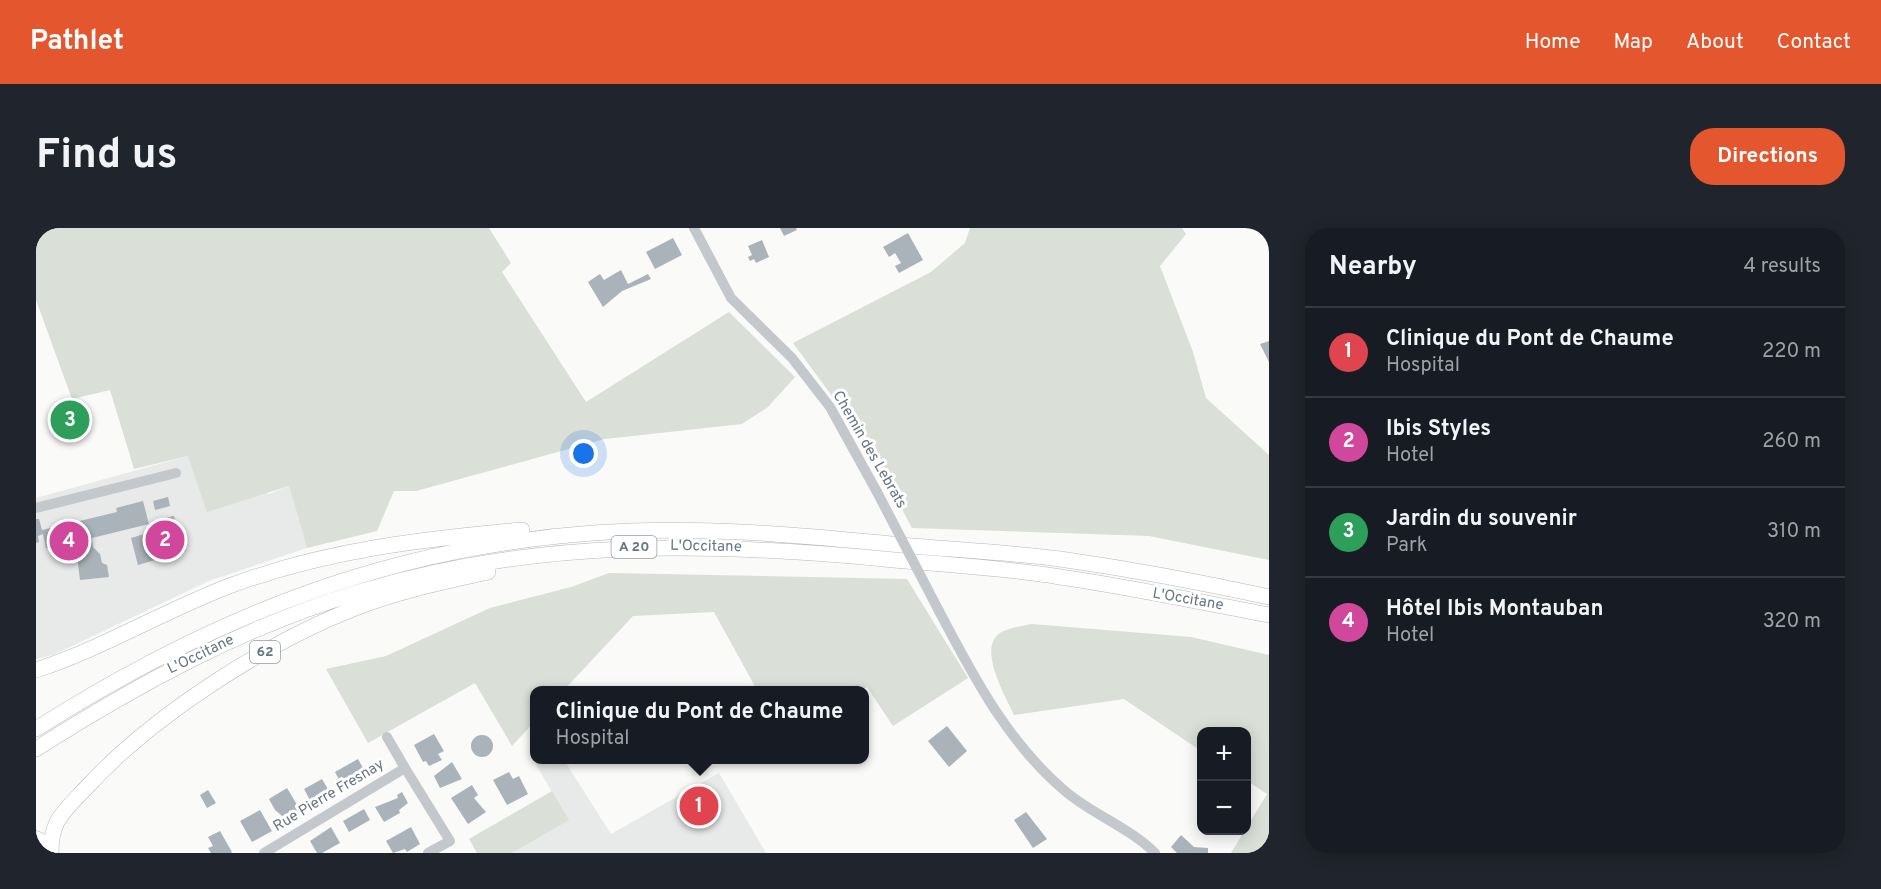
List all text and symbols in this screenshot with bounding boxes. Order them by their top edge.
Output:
text: Pathlet [30,24,124,60]
text: Home [1525,29,1581,56]
text: Map [1614,29,1653,56]
text: About [1686,29,1744,56]
text: Contact [1777,29,1851,56]
button: Directions [1690,128,1845,185]
text: Find us [36,130,177,183]
text: Nearby [1329,251,1417,284]
text: 4 results [1744,254,1821,280]
text: Clinique du Pont de Chaume [1386,326,1674,353]
text: 1 [1345,339,1353,365]
text: 220 m [1762,339,1821,365]
text: Hospital [1386,353,1460,379]
street label: Chemin des Lebrats [828,388,910,512]
pin: 3 [51,398,90,442]
text: Ibis Styles [1386,416,1491,443]
text: 2 [1342,429,1355,455]
text: 260 m [1762,429,1821,455]
your location [569,439,598,468]
text: Hotel [1386,443,1434,469]
text: Jardin du souvenir [1386,506,1577,533]
pin: 4 [50,518,88,564]
pin: 2 [146,518,184,562]
text: 3 [1343,519,1355,545]
text: 310 m [1767,519,1821,545]
text: Park [1386,533,1427,559]
road number: A 20 [612,536,656,558]
street label: L'Occitane [670,537,742,557]
street label: L'Occitane [1151,584,1225,616]
text: Hôtel Ibis Montauban [1386,596,1604,623]
text: 4 [1342,609,1355,635]
text: 320 m [1763,609,1821,635]
text: Hotel [1386,623,1434,649]
street label: L'Occitane [165,631,237,679]
road number: 62 [250,641,280,663]
popup [530,686,869,764]
text: Clinique du Pont de Chaume [556,699,843,726]
text: Hospital [556,726,630,752]
map controls [1197,727,1251,835]
button: + [1197,727,1251,781]
street label: Rue Pierre Fresnay [270,755,388,837]
button: − [1197,781,1251,835]
pin: 1 [680,784,718,828]

